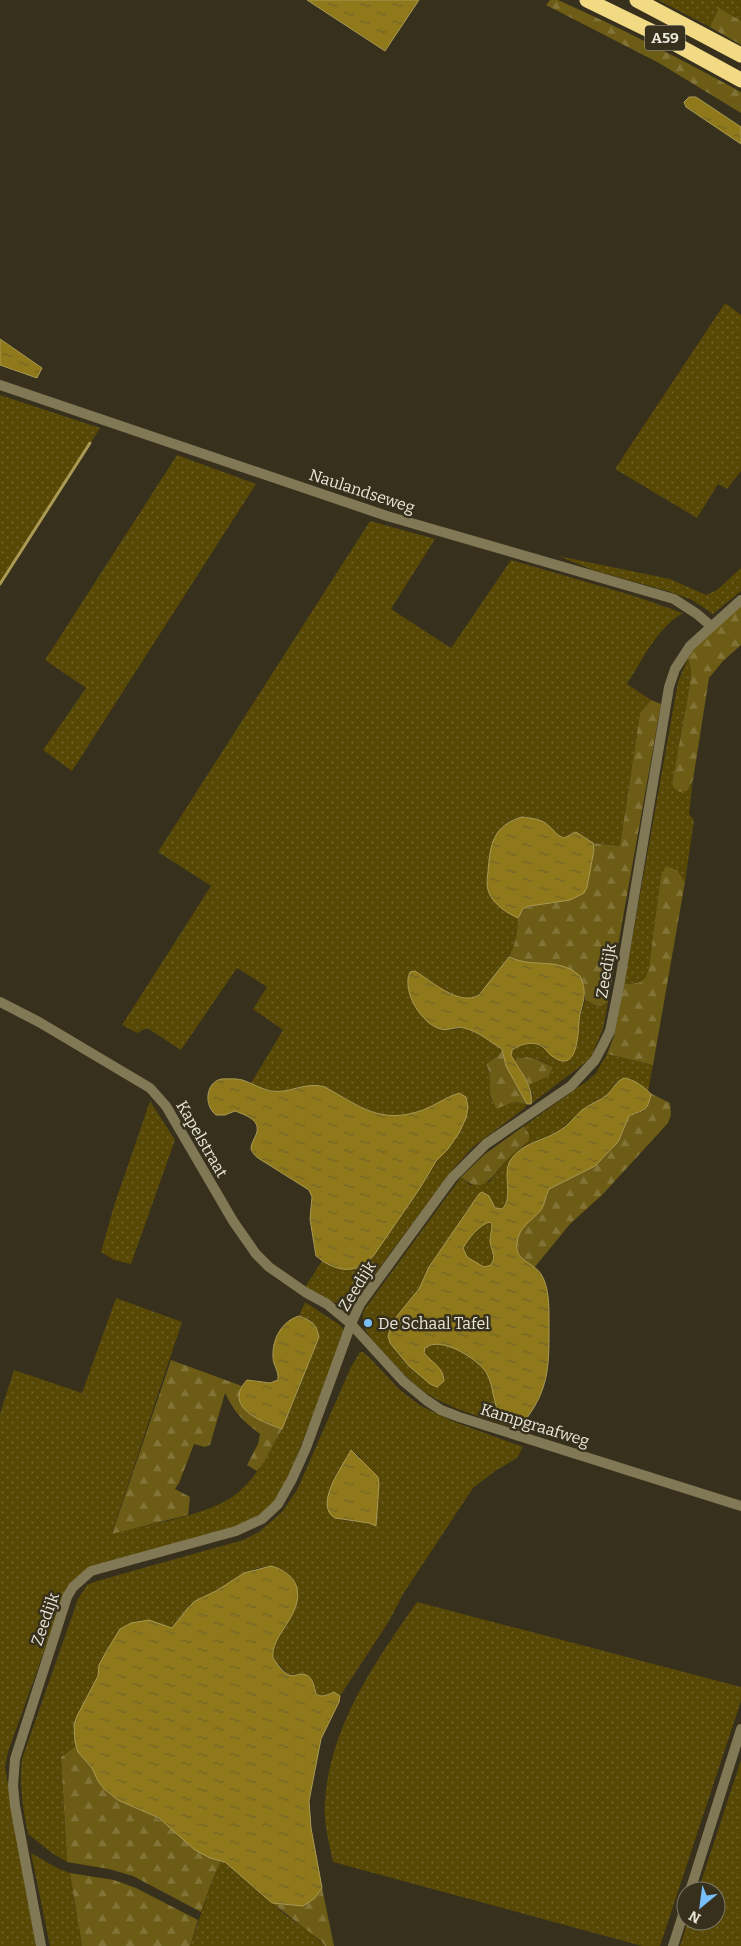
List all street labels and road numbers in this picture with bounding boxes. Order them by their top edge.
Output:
road number: A59 [645,26,685,50]
street label: Naulandseweg [307,465,417,517]
street label: Zeedijk [592,942,620,1000]
street label: Kapelstraat [172,1097,232,1181]
street label: Zeedijk [334,1258,380,1314]
street label: Kampgraafweg [478,1399,592,1451]
street label: Zeedijk [27,1590,63,1648]

